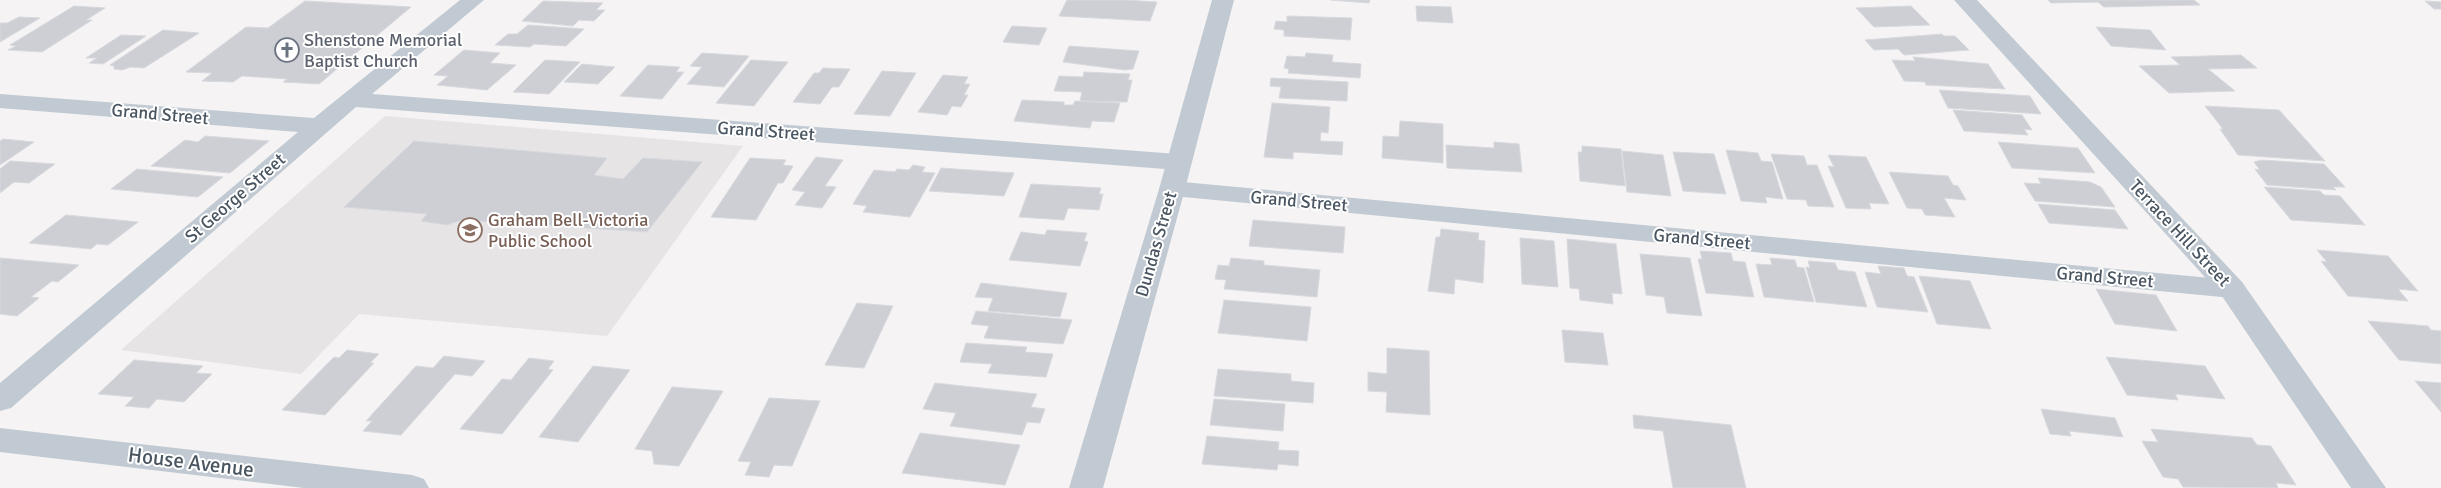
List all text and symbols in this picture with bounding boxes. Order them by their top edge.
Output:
place label: Shenstone Memorial Baptist Church [304,29,462,72]
church icon: Shenstone Memorial Baptist Church [274,37,300,63]
street label: Grand Street [111,99,209,129]
street label: Grand Street [717,117,815,145]
street label: St George Street [180,148,290,248]
street label: Terrace Hill Street [2125,175,2235,291]
street label: Grand Street [1250,186,1348,216]
street label: Dundas Street [1130,189,1182,299]
place label: Graham Bell-Victoria Public School [488,209,648,252]
school or university icon: Graham Bell-Victoria Public School [457,217,483,243]
street label: Grand Street [1653,224,1751,254]
street label: Grand Street [2056,262,2154,292]
street label: House Avenue [127,441,255,483]

